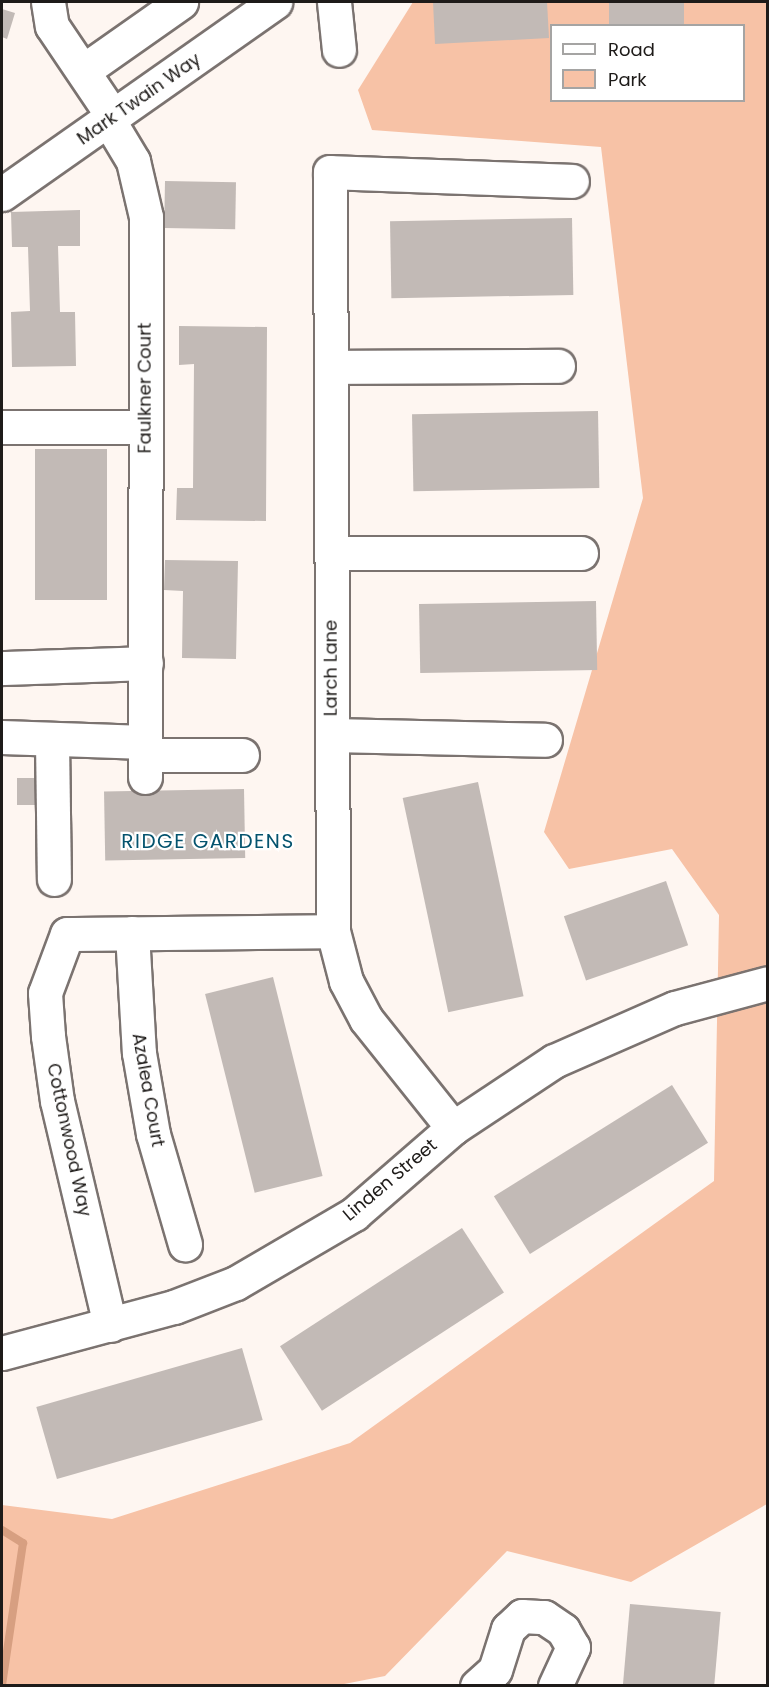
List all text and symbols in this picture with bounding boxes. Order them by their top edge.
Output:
legend [550,24,745,102]
text: Road [608,37,655,62]
street label: Mark Twain Way [73,48,205,150]
text: Park [608,67,647,92]
street label: Faulkner Court [134,323,156,453]
street label: Larch Lane [320,620,342,716]
district label: RIDGE GARDENS [121,829,295,853]
street label: Azalea Court [127,1031,169,1149]
street label: Cottonwood Way [42,1061,96,1219]
street label: Linden Street [339,1134,441,1226]

